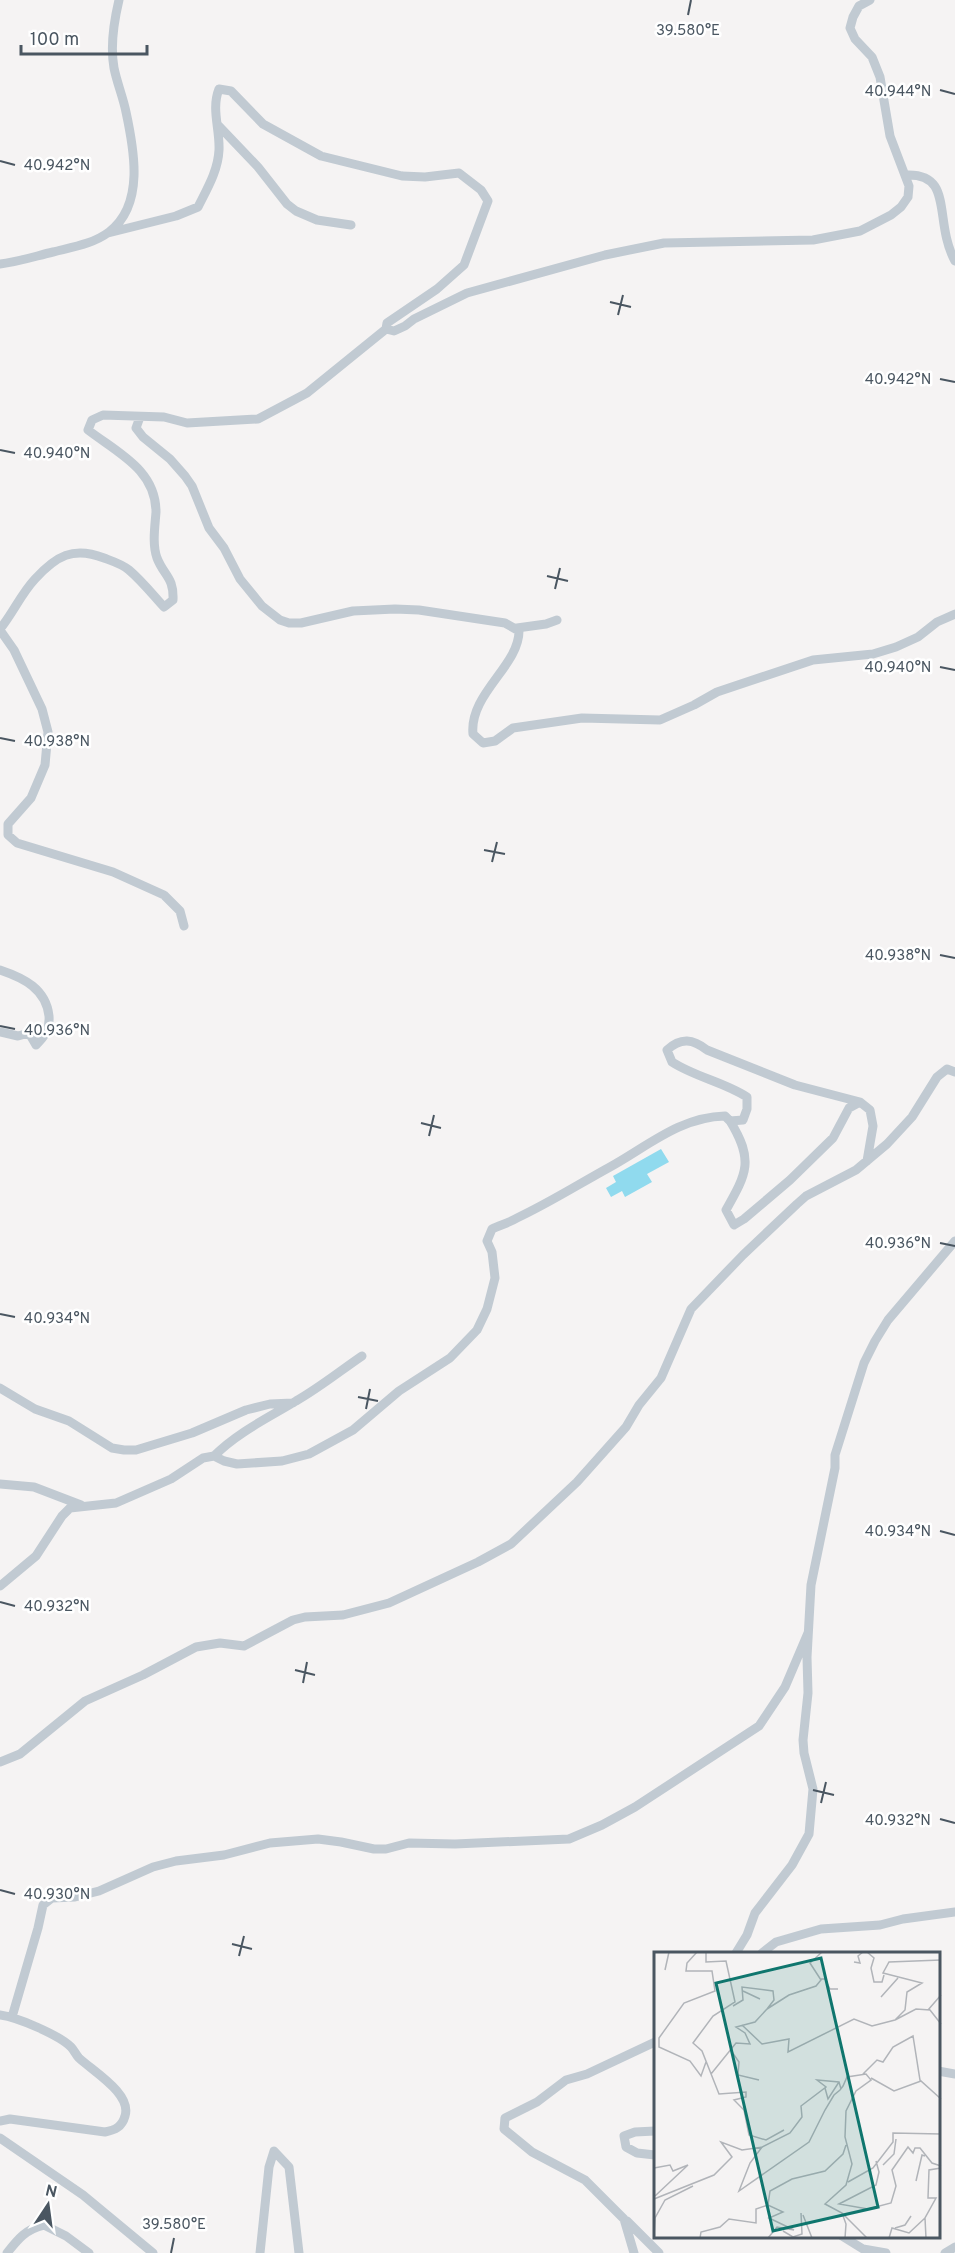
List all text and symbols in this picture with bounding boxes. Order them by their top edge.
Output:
scale bar [21,18,147,56]
text: 39.580°E [656,22,720,41]
text: 100 m [30,29,79,52]
text: 40.944°N [865,83,931,102]
text: 40.942°N [24,157,90,176]
text: 40.942°N [865,371,931,390]
text: 40.940°N [24,445,90,464]
text: 40.940°N [865,659,931,678]
text: 40.938°N [24,733,90,752]
text: 40.938°N [865,947,931,966]
text: 40.936°N [24,1022,90,1041]
text: 40.936°N [865,1235,931,1254]
text: 40.934°N [24,1310,90,1329]
text: 40.934°N [865,1523,931,1542]
text: 40.932°N [24,1598,90,1617]
text: 40.932°N [865,1812,931,1831]
text: 40.930°N [24,1886,90,1905]
inset map [654,1952,940,2238]
north arrow [18,2175,78,2235]
text: N [43,2181,59,2203]
text: 39.580°E [142,2216,206,2235]

